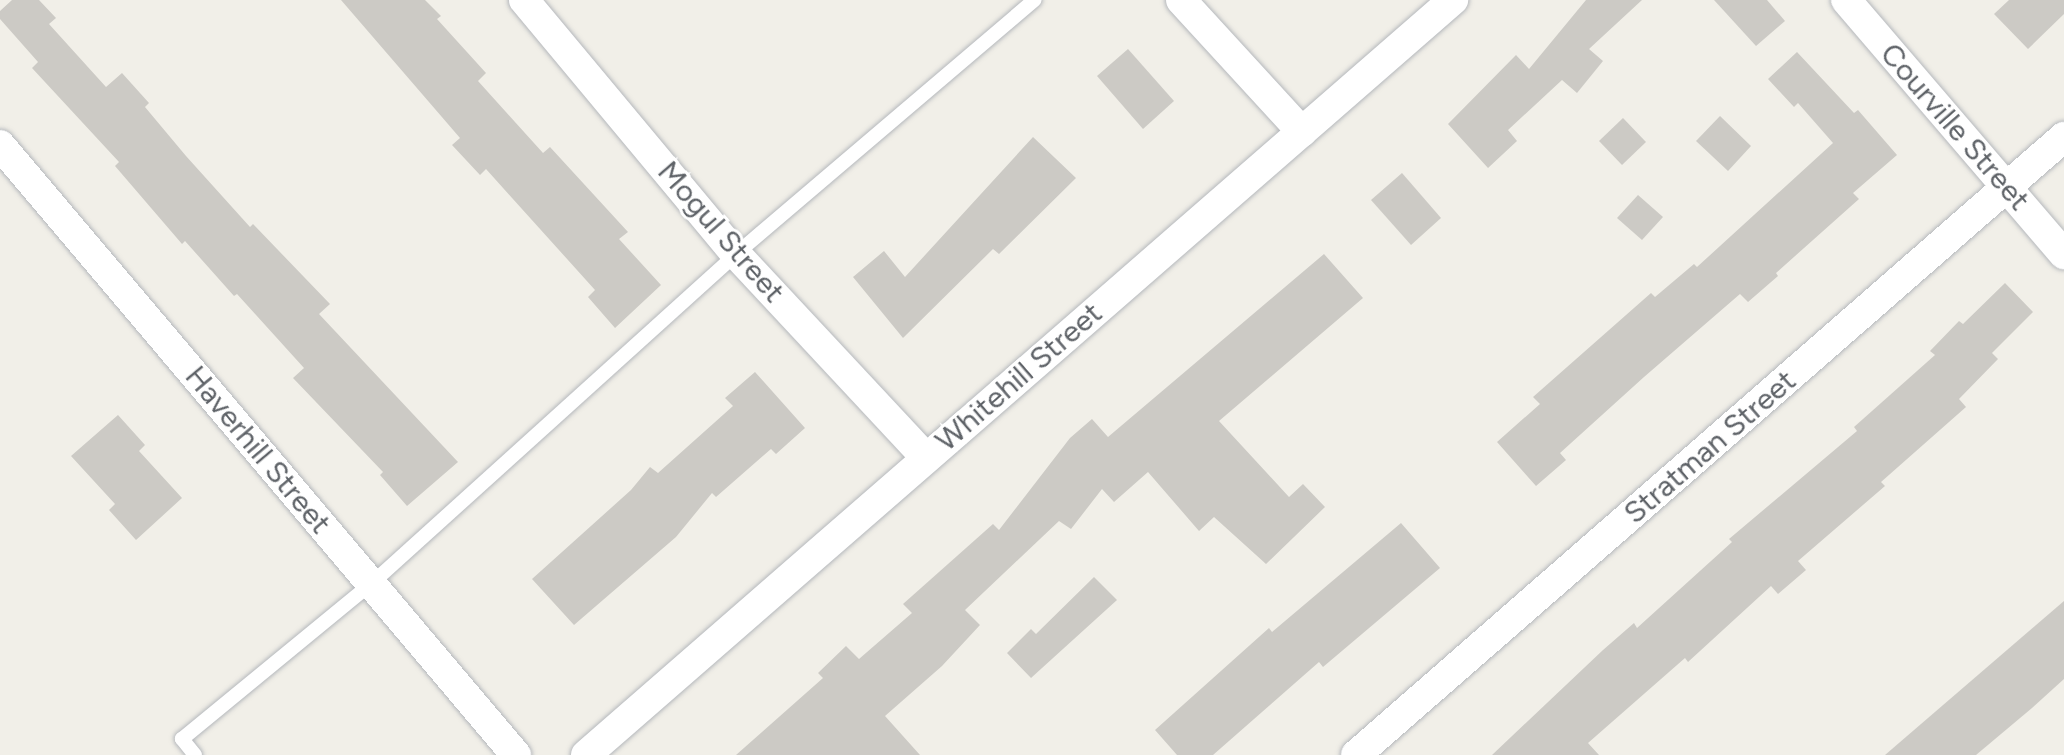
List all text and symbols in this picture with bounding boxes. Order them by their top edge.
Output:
street label: Courville Street [1873,36,2037,218]
street label: Mogul Street [650,154,792,310]
street label: Whitehill Street [929,295,1109,459]
street label: Haverhill Street [177,359,339,541]
street label: Stratman Street [1617,363,1803,531]

